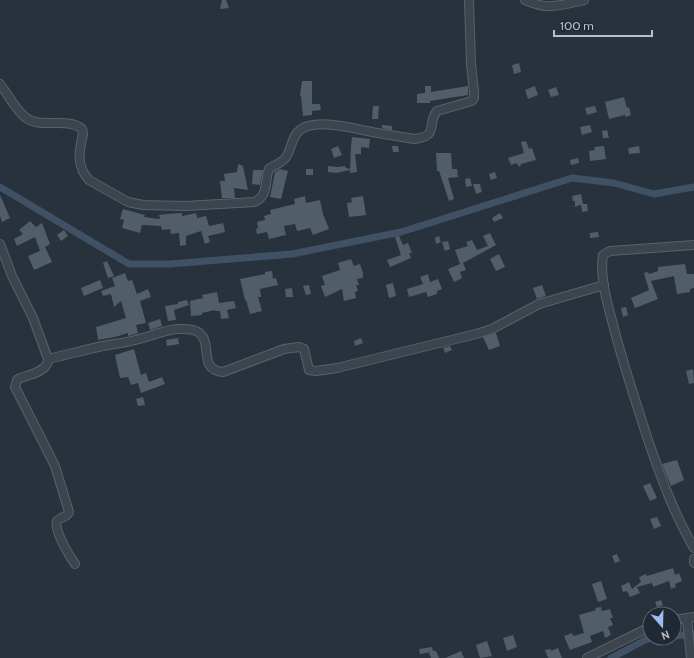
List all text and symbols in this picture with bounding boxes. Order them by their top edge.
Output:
scale bar [554,12,652,38]
text: 100 m [560,18,594,33]
north arrow [642,606,682,646]
text: N [659,627,671,643]

